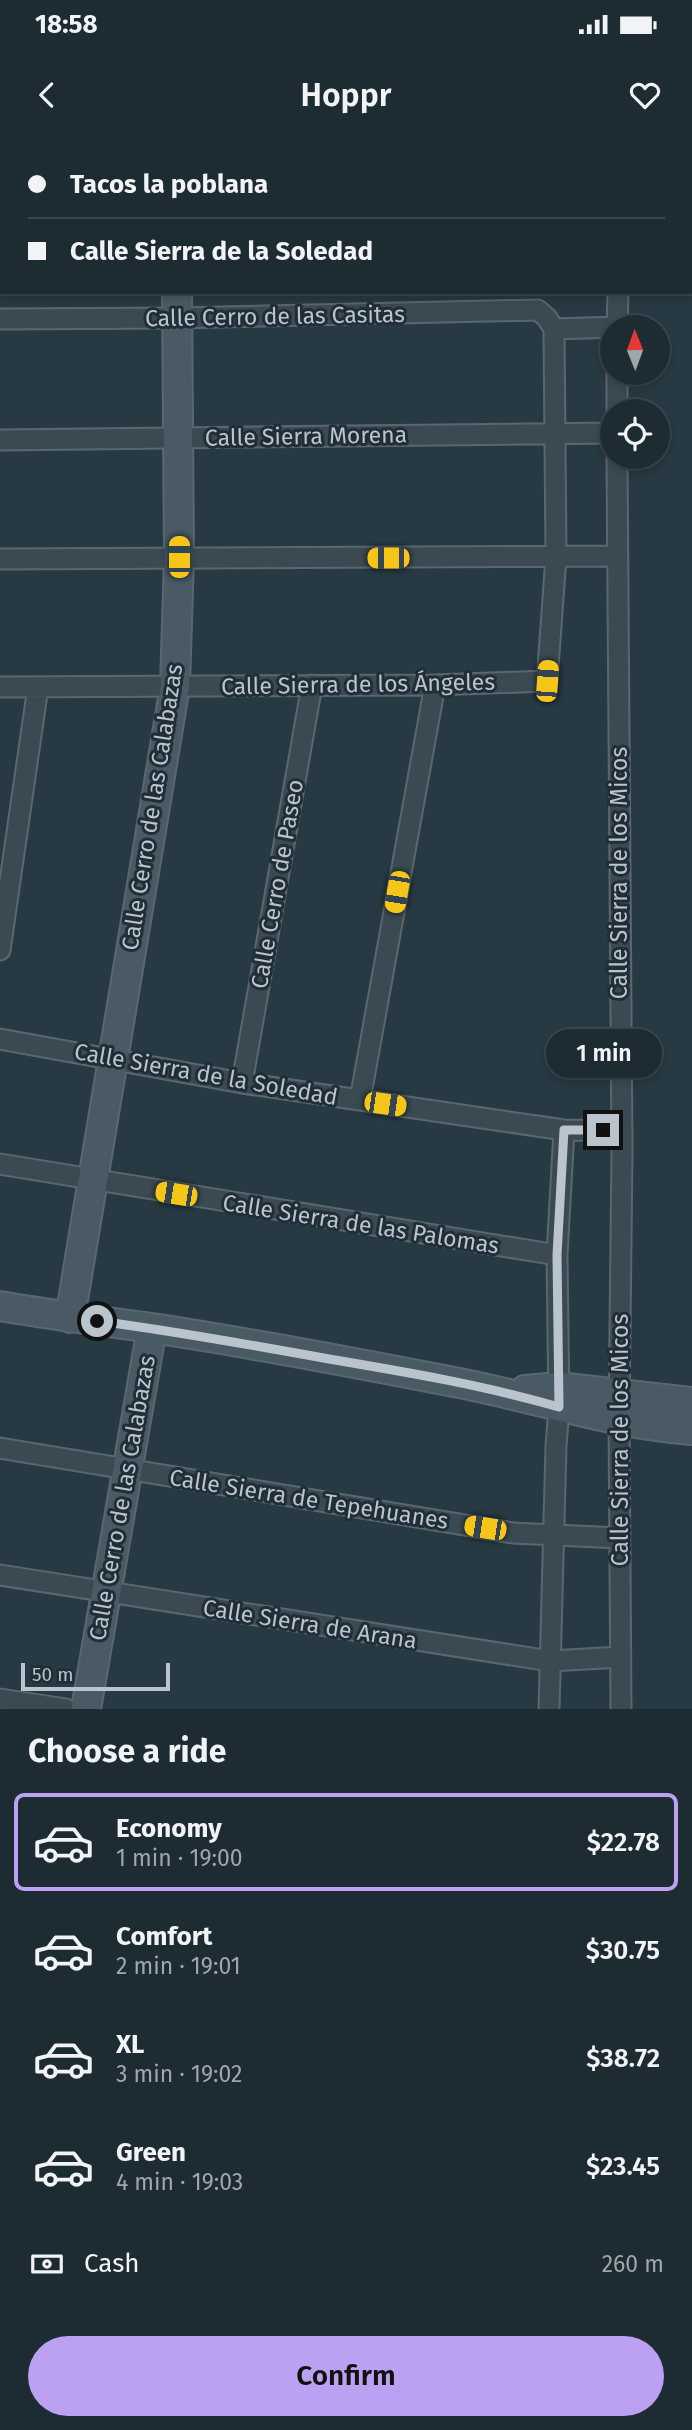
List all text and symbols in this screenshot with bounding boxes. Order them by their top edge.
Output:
text: 18:58 [35,9,98,40]
icon: back [28,76,66,114]
text: Hoppr [301,76,391,114]
icon: heart [626,76,664,114]
text: Tacos la poblana [70,169,268,200]
text: Calle Sierra de la Soledad [70,236,373,267]
street label: Calle Cerro de las Casitas [145,300,405,332]
north arrow [600,315,670,385]
map controls [600,315,670,469]
button: locate [600,399,670,469]
street label: Calle Sierra Morena [205,420,407,452]
car [169,536,190,578]
car [368,548,410,569]
car [536,659,559,703]
street label: Calle Cerro de las Calabazas [116,662,188,952]
street label: Calle Sierra de los Ángeles [221,667,495,700]
street label: Calle Sierra de los Micos [605,747,633,999]
street label: Calle Cerro de Paseo [245,777,309,991]
car [384,869,411,915]
callout: 1 min [545,1028,661,1077]
street label: Calle Sierra de la Soledad [72,1037,340,1111]
text: 1 min [576,1039,632,1067]
car [363,1091,408,1117]
route end [587,1114,619,1146]
car [154,1180,199,1208]
street label: Calle Sierra de las Palomas [221,1188,501,1260]
route start [81,1305,113,1337]
street label: Calle Sierra de los Micos [606,1314,634,1566]
street label: Calle Cerro de las Calabazas [83,1353,161,1643]
street label: Calle Sierra de Tepehuanes [168,1463,450,1535]
car [463,1514,508,1542]
street label: Calle Sierra de Arana [201,1593,419,1655]
scale bar [21,1660,170,1692]
text: 50 m [32,1663,73,1686]
text: Choose a ride [28,1732,226,1770]
icon: car [32,1811,95,1874]
text: Economy [116,1813,222,1844]
text: $22.78 [587,1827,660,1858]
text: 1 min · 19:00 [116,1844,243,1872]
icon: car [32,1919,95,1982]
text: Comfort [116,1921,212,1952]
text: $30.75 [586,1935,660,1966]
text: 2 min · 19:01 [116,1952,241,1980]
icon: car [32,2027,95,2090]
text: XL [116,2029,144,2060]
text: $38.72 [586,2043,660,2074]
text: 3 min · 19:02 [116,2060,242,2088]
icon: car [32,2135,95,2198]
text: Green [116,2137,186,2168]
text: $23.45 [586,2151,660,2182]
text: 4 min · 19:03 [116,2168,243,2196]
icon: cash [28,2245,66,2283]
text: Cash [84,2248,140,2279]
text: 260 m [602,2250,664,2278]
button: Confirm [28,2336,664,2416]

